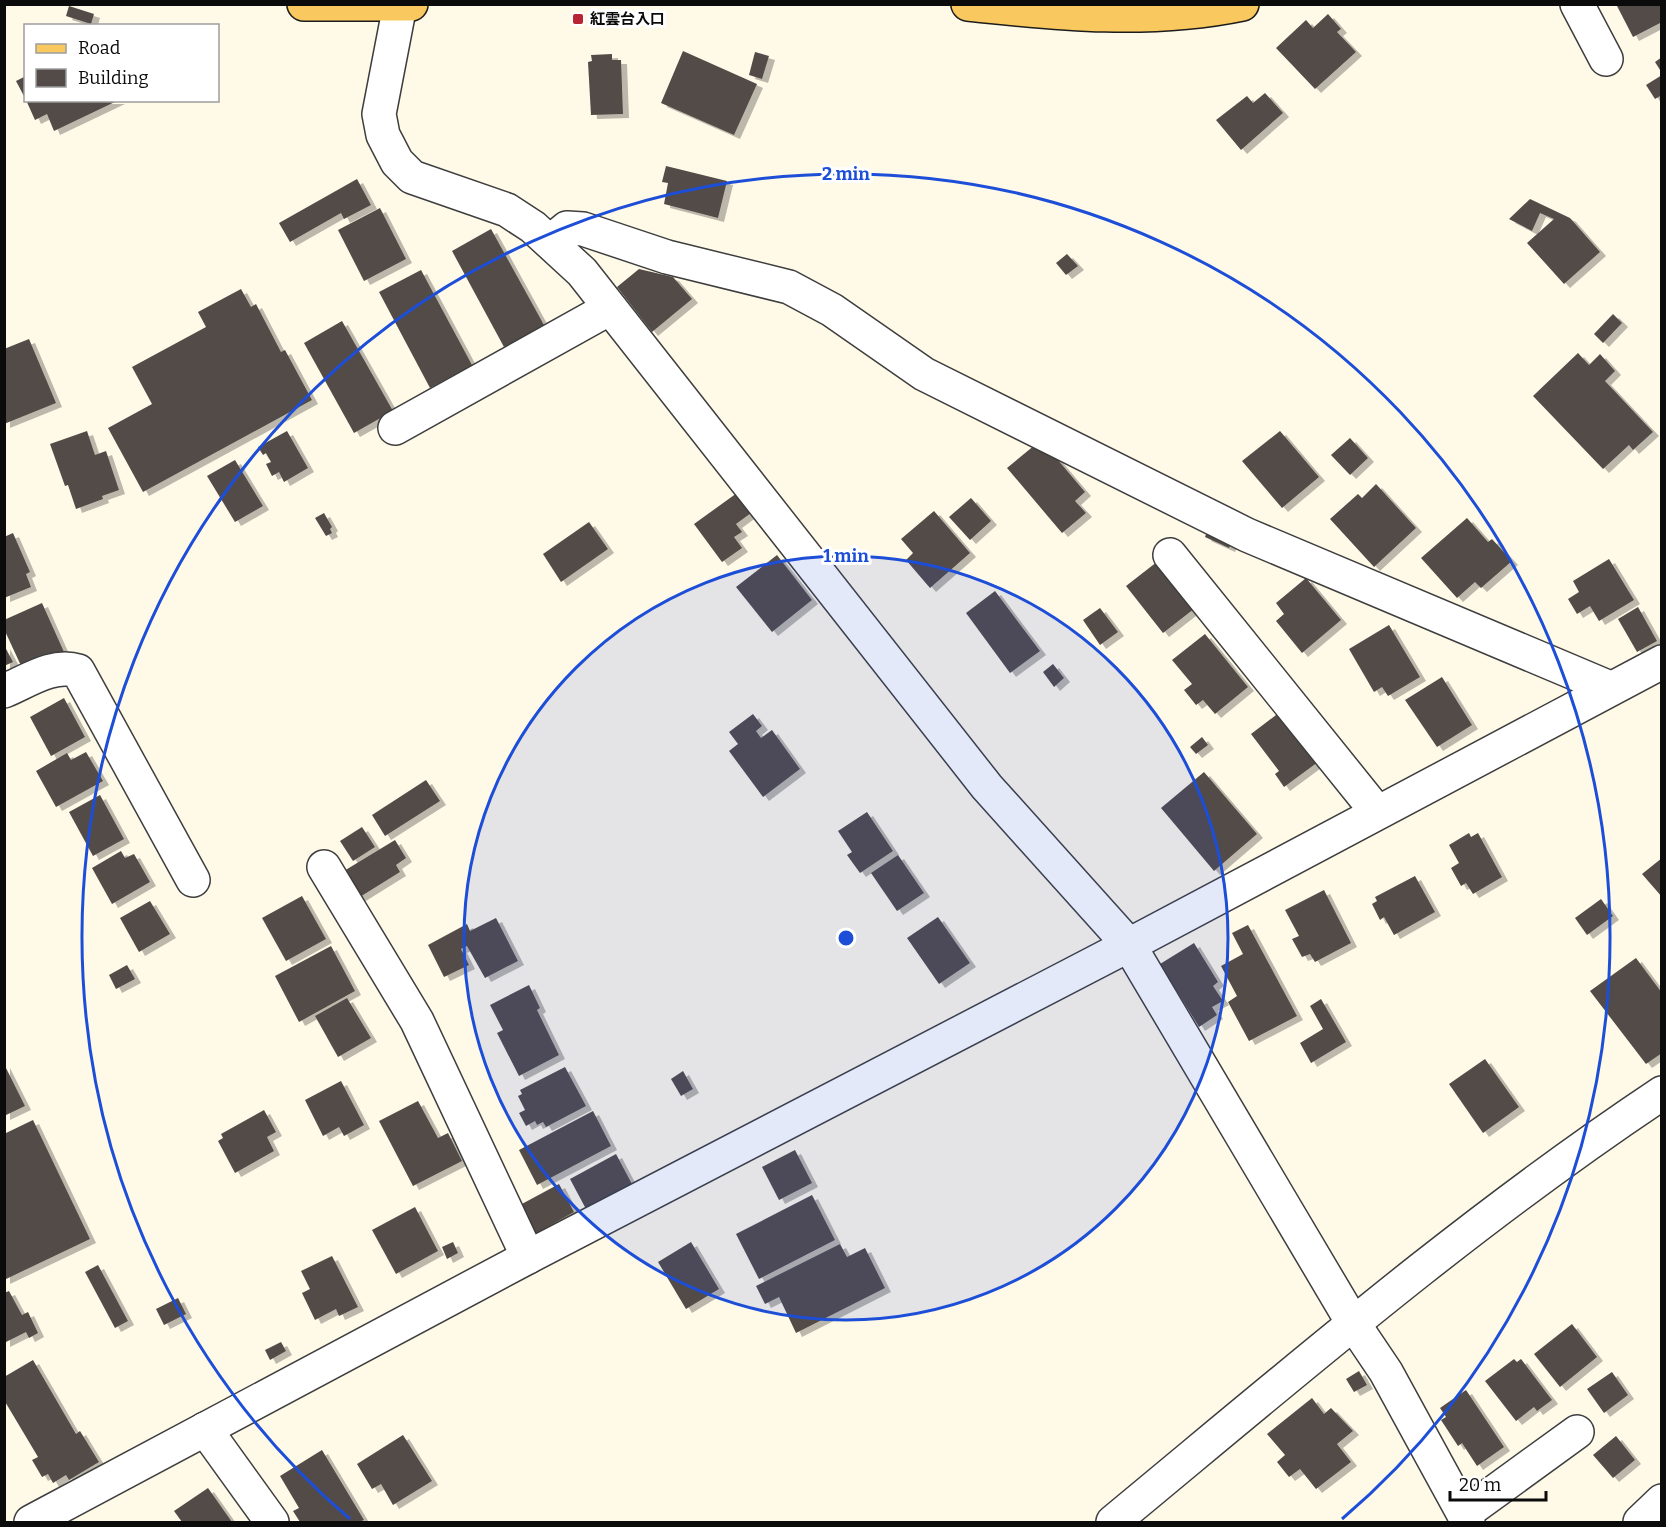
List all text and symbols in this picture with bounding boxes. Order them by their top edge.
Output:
place label: 紅雲台入口 [590,10,665,28]
marker: 紅雲台入口 [571,12,585,26]
legend [24,24,219,102]
text: Road [78,37,121,59]
text: Building [78,67,149,89]
text: 2 min [822,163,870,185]
text: 1 min [823,545,869,567]
centre of rings [836,928,856,948]
scale bar [1450,1464,1546,1502]
text: 20 m [1459,1474,1501,1496]

